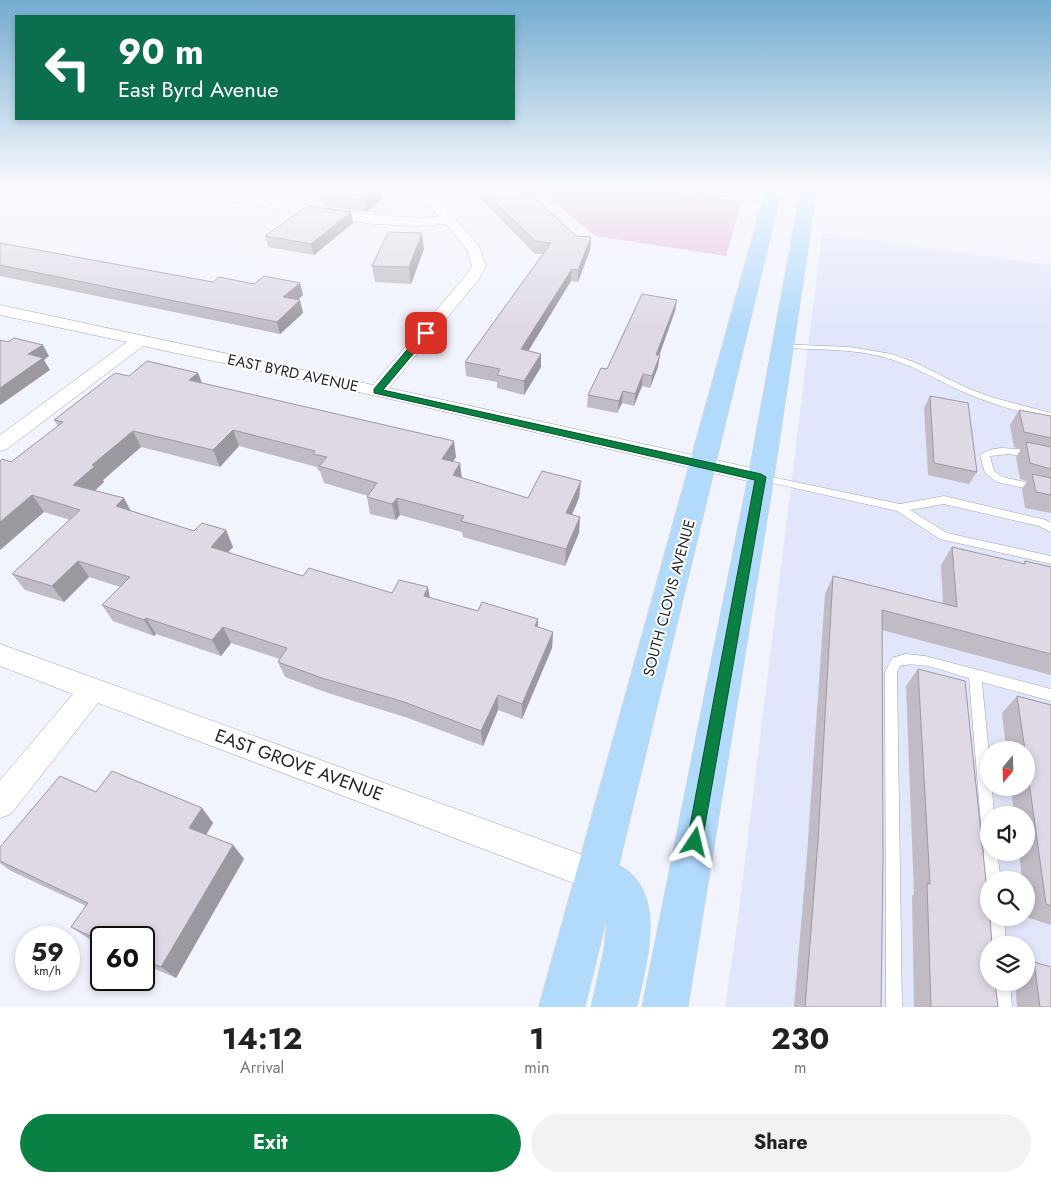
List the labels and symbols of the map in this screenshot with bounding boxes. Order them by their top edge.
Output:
pin [405,312,447,354]
street label: EAST BYRD AVENUE [226,348,360,398]
street label: SOUTH CLOVIS AVENUE [637,517,701,679]
street label: EAST GROVE AVENUE [211,722,387,808]
north arrow [980,741,1035,796]
position arrow [668,815,720,867]
speed limit sign: 60 [90,926,155,991]

